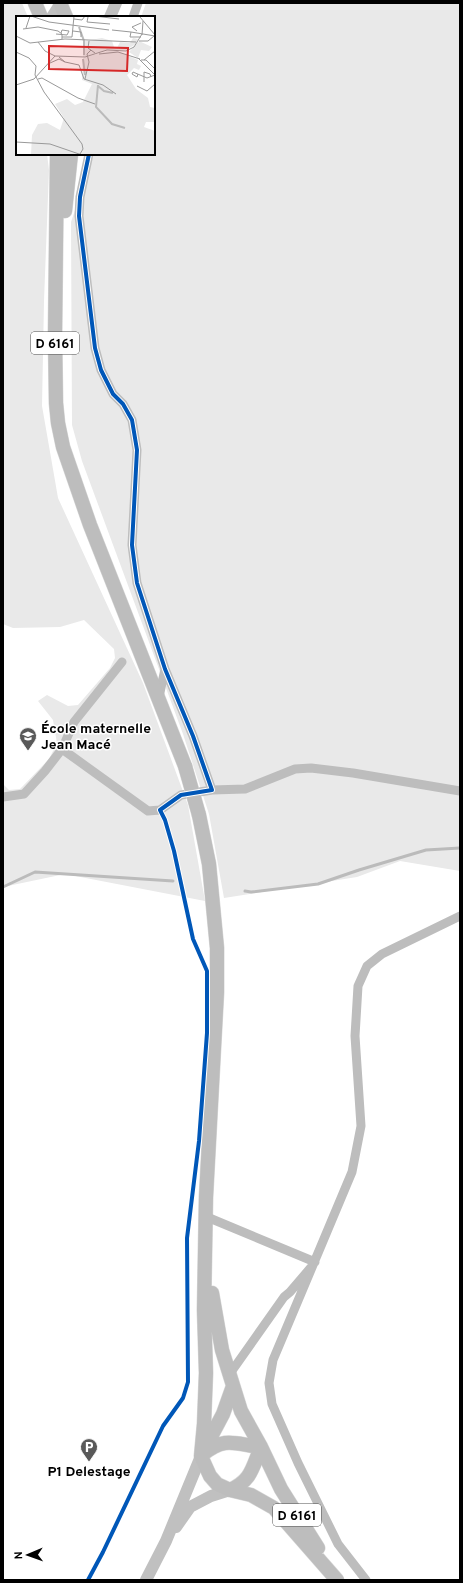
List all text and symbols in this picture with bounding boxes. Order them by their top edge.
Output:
inset map [16,16,155,155]
road number: D 6161 [31,332,79,354]
place label: École maternelle Jean Macé [41,720,151,754]
school or university icon: École maternelle Jean Macé [18,726,38,751]
parking icon: P1 Delestage [79,1437,99,1462]
place label: P1 Delestage [47,1464,131,1481]
road number: D 6161 [273,1504,321,1526]
north arrow [8,1535,48,1575]
text: N [12,1551,26,1560]

